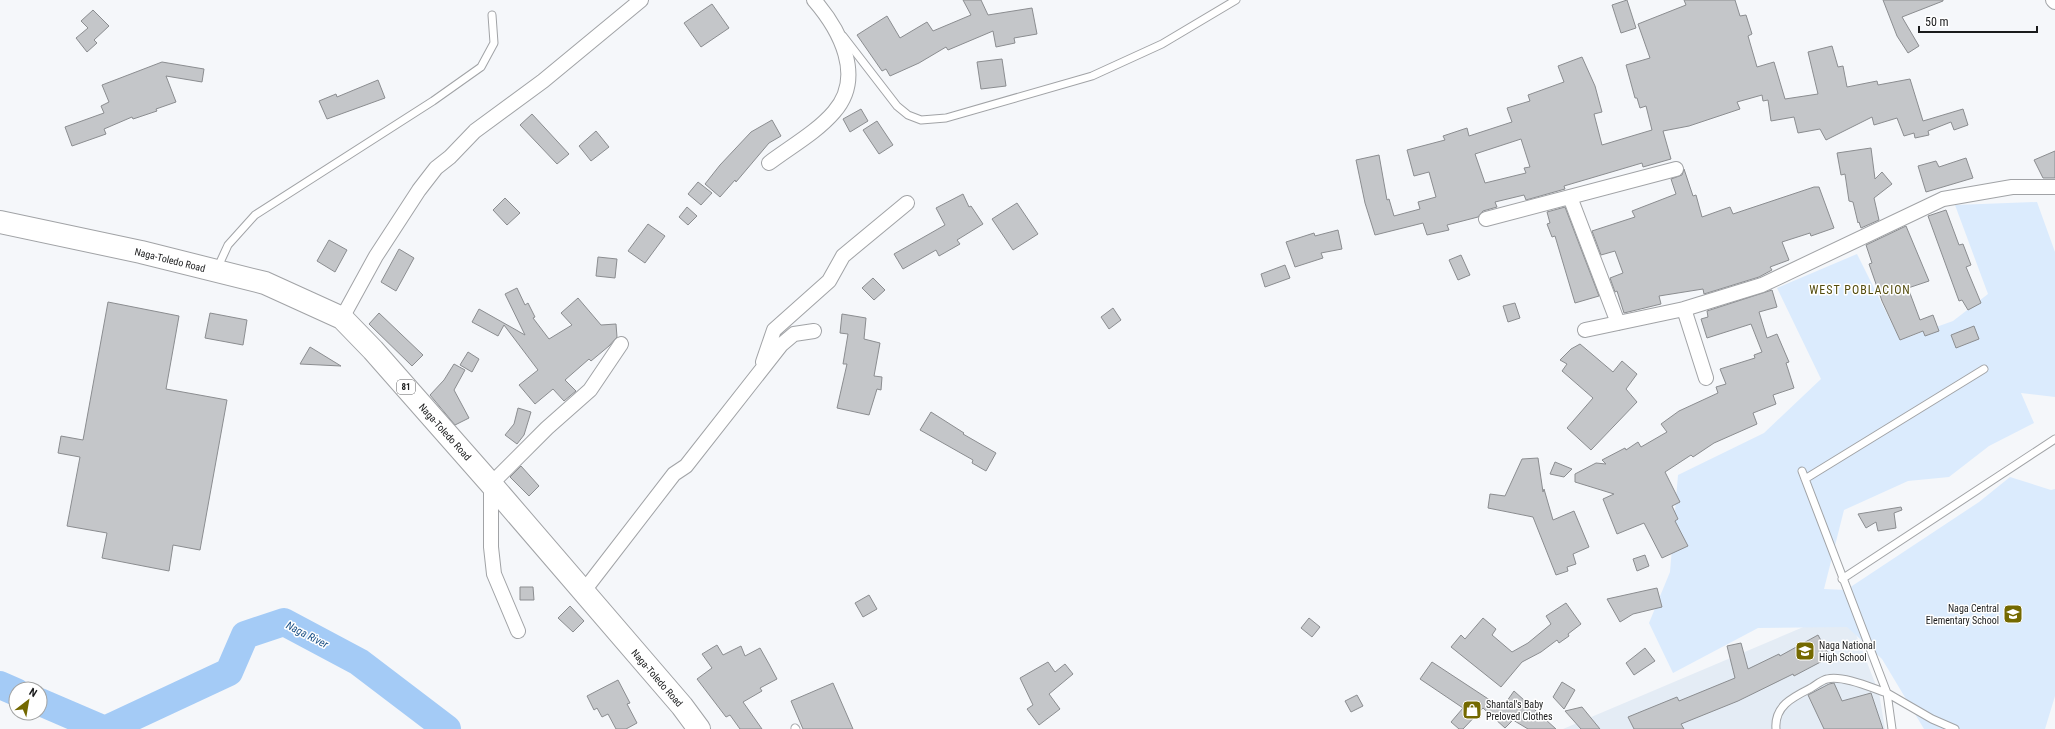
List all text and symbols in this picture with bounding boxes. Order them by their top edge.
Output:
scale bar [1919,8,2037,34]
text: 50 m [1925,15,1949,29]
street label: Naga-Toledo Road [134,246,206,274]
district label: WEST POBLACION [1809,283,1911,297]
road number: 81 [397,380,415,394]
street label: Naga-Toledo Road [417,401,473,463]
place label: Naga Central Elementary School [1926,603,1999,626]
school or university icon: Naga Central Elementary School [2002,603,2024,625]
water label: Naga River [284,619,331,651]
school or university icon: Naga National High School [1794,640,1816,662]
place label: Naga National High School [1819,640,1875,663]
street label: Naga-Toledo Road [629,647,685,709]
north arrow [8,681,48,721]
text: N [27,686,39,700]
shop icon: Shantal's Baby Preloved Clothes [1461,699,1483,721]
place label: Shantal's Baby Preloved Clothes [1486,699,1553,722]

